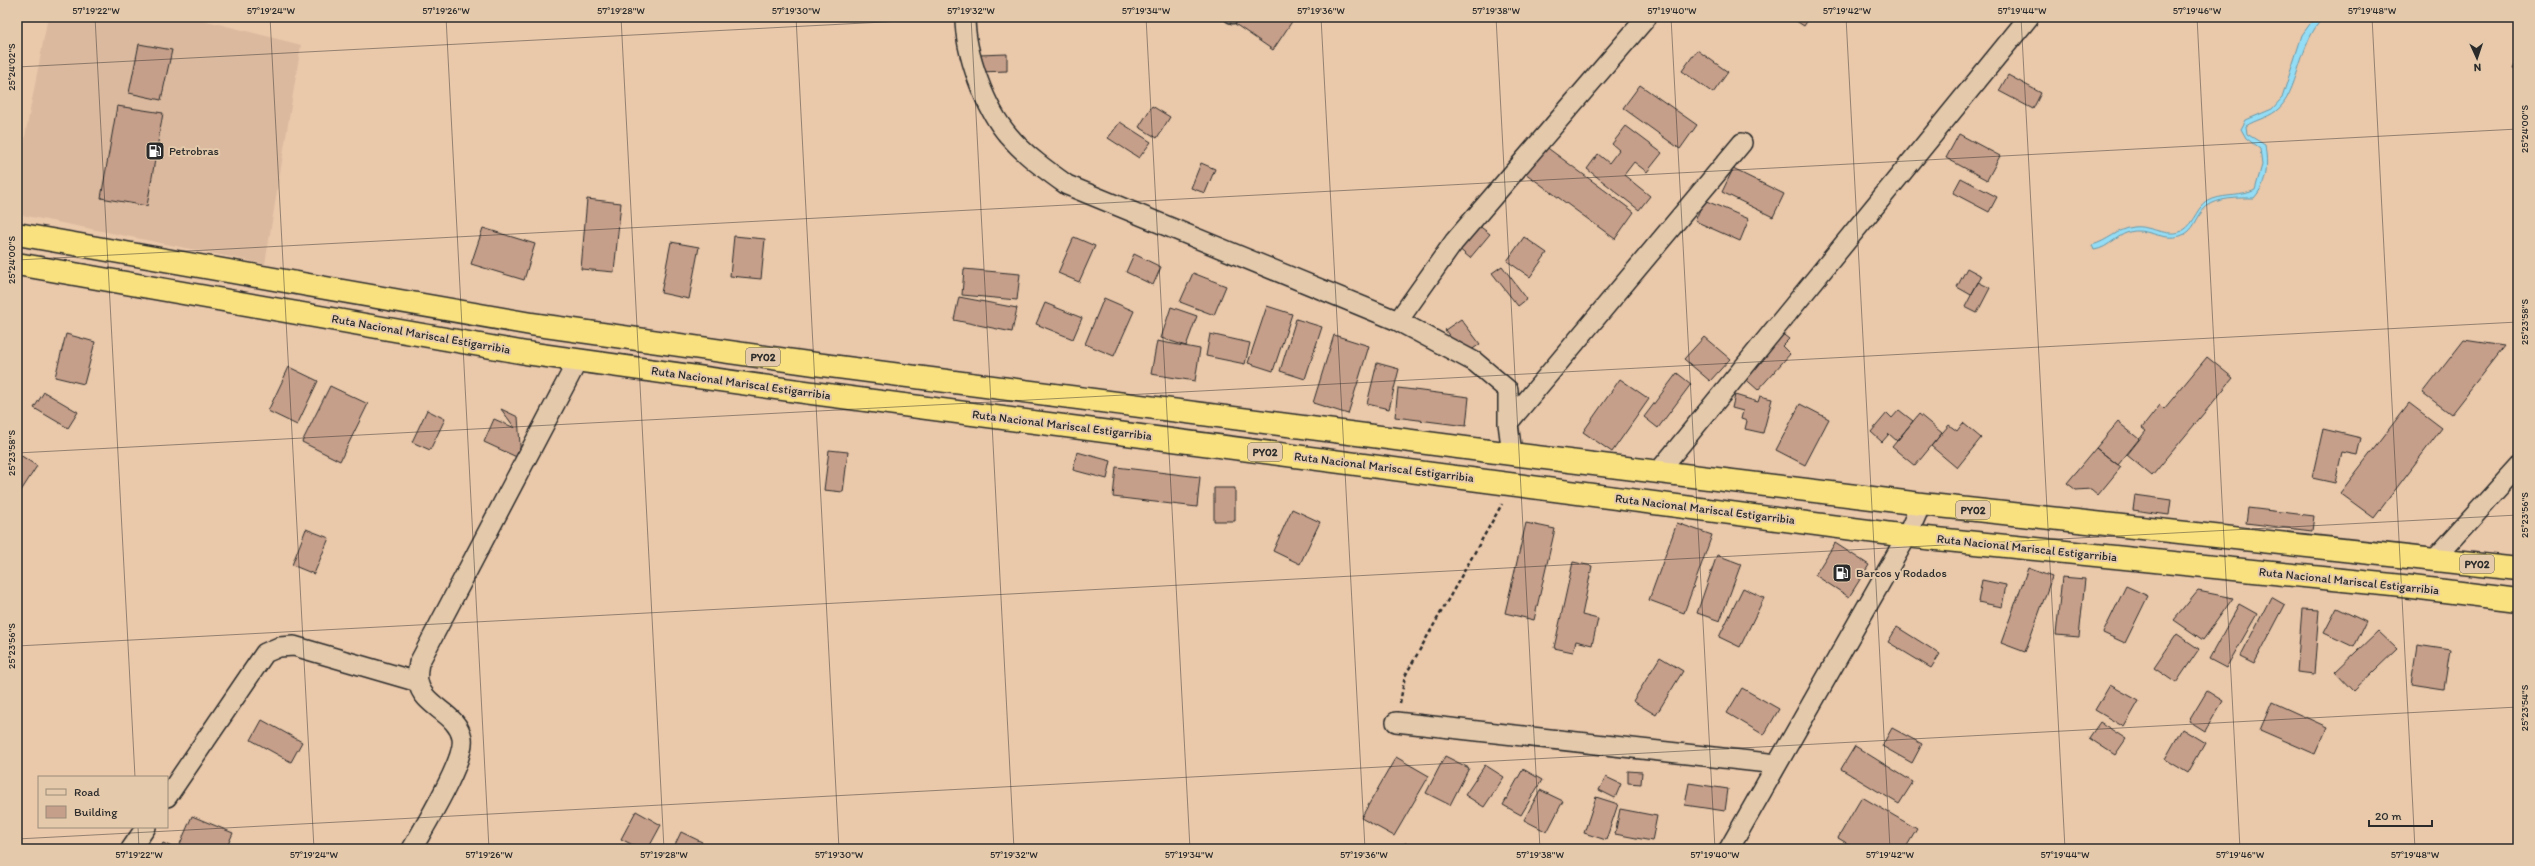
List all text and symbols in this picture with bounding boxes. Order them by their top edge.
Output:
text: 57°19'22"W [72,4,120,17]
text: 57°19'24"W [247,4,296,17]
text: 57°19'26"W [422,4,470,17]
text: 57°19'28"W [597,4,645,17]
text: 57°19'30"W [772,4,821,17]
text: 57°19'32"W [947,4,995,17]
text: 57°19'34"W [1122,4,1171,17]
text: 57°19'36"W [1297,4,1345,17]
text: 57°19'38"W [1472,4,1520,17]
text: 57°19'40"W [1647,4,1697,17]
text: 57°19'42"W [1823,4,1872,17]
text: 57°19'44"W [1997,4,2047,17]
text: 57°19'46"W [2173,4,2222,17]
text: 57°19'48"W [2348,4,2397,17]
north arrow [2457,38,2497,78]
text: 25°24'02"S [5,43,18,91]
text: N [2473,61,2482,74]
text: 25°24'00"S [2518,105,2531,153]
fuel station icon: Petrobras [144,140,166,162]
place label: Petrobras [169,144,219,158]
text: 25°24'00"S [5,236,18,284]
text: 25°23'58"S [2518,299,2531,345]
street label: Ruta Nacional Mariscal Estigarribia [331,311,511,357]
road number: PY02 [746,348,780,366]
street label: Ruta Nacional Mariscal Estigarribia [650,363,832,403]
street label: Ruta Nacional Mariscal Estigarribia [971,407,1153,443]
text: 25°23'58"S [5,430,18,476]
road number: PY02 [1248,443,1282,461]
street label: Ruta Nacional Mariscal Estigarribia [1293,449,1475,485]
street label: Ruta Nacional Mariscal Estigarribia [1614,491,1796,527]
text: 25°23'56"S [2518,492,2531,538]
road number: PY02 [1956,501,1990,519]
street label: Ruta Nacional Mariscal Estigarribia [1936,532,2118,564]
road number: PY02 [2460,555,2494,573]
fuel station icon: Barcos y Rodados [1831,562,1853,584]
street label: Ruta Nacional Mariscal Estigarribia [2258,565,2440,597]
place label: Barcos y Rodados [1856,566,1947,580]
text: 25°23'56"S [5,623,18,669]
text: 25°23'54"S [2518,684,2531,731]
legend [38,776,168,828]
text: Road [74,785,100,799]
scale bar [2369,802,2432,828]
text: Building [74,805,118,819]
text: 20 m [2375,809,2402,823]
text: 57°19'22"W [115,848,163,861]
text: 57°19'24"W [290,848,339,861]
text: 57°19'26"W [465,848,513,861]
text: 57°19'28"W [640,848,688,861]
text: 57°19'30"W [815,848,864,861]
text: 57°19'32"W [990,848,1038,861]
text: 57°19'34"W [1165,848,1214,861]
text: 57°19'36"W [1340,848,1388,861]
text: 57°19'38"W [1516,848,1564,861]
text: 57°19'40"W [1690,848,1740,861]
text: 57°19'42"W [1866,848,1915,861]
text: 57°19'44"W [2040,848,2090,861]
text: 57°19'46"W [2216,848,2265,861]
text: 57°19'48"W [2391,848,2440,861]

